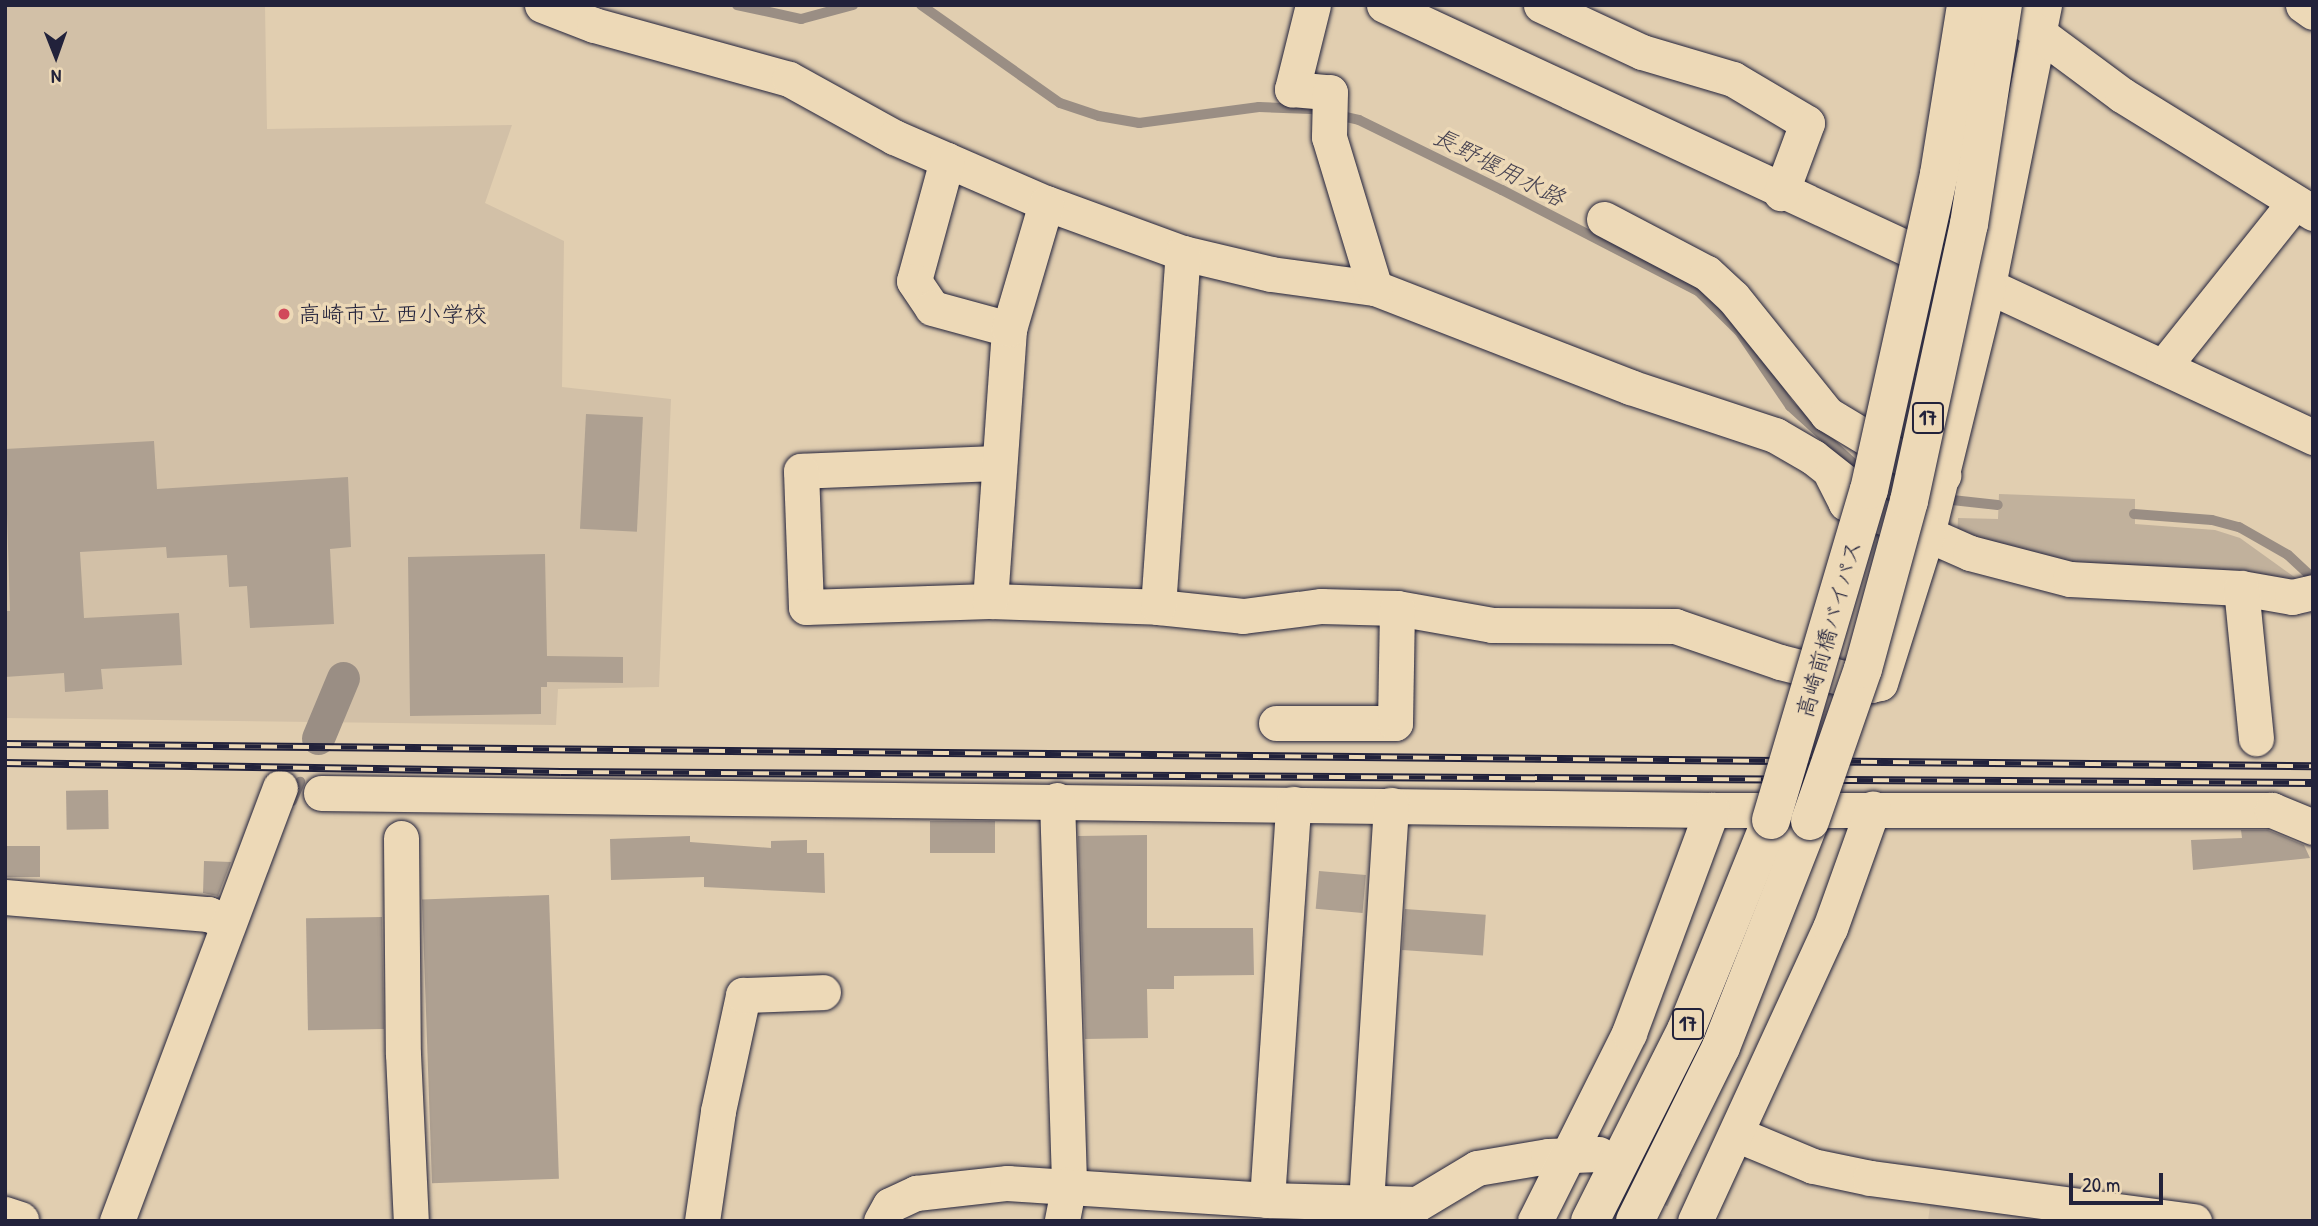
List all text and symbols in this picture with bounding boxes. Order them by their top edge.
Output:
north arrow [21,21,91,91]
text: N [51,64,62,90]
water label: 長野堰用水路 [1428,121,1570,213]
place label: 高崎市立 西小学校 [298,300,487,328]
marker: 高崎市立 西小学校 [276,306,292,322]
road number: 17 [1910,400,1946,436]
street label: 高崎前橋バイパス [1790,537,1868,721]
road number: 17 [1670,1006,1706,1042]
scale bar [2073,1160,2168,1204]
text: 20 m [2082,1170,2120,1199]

